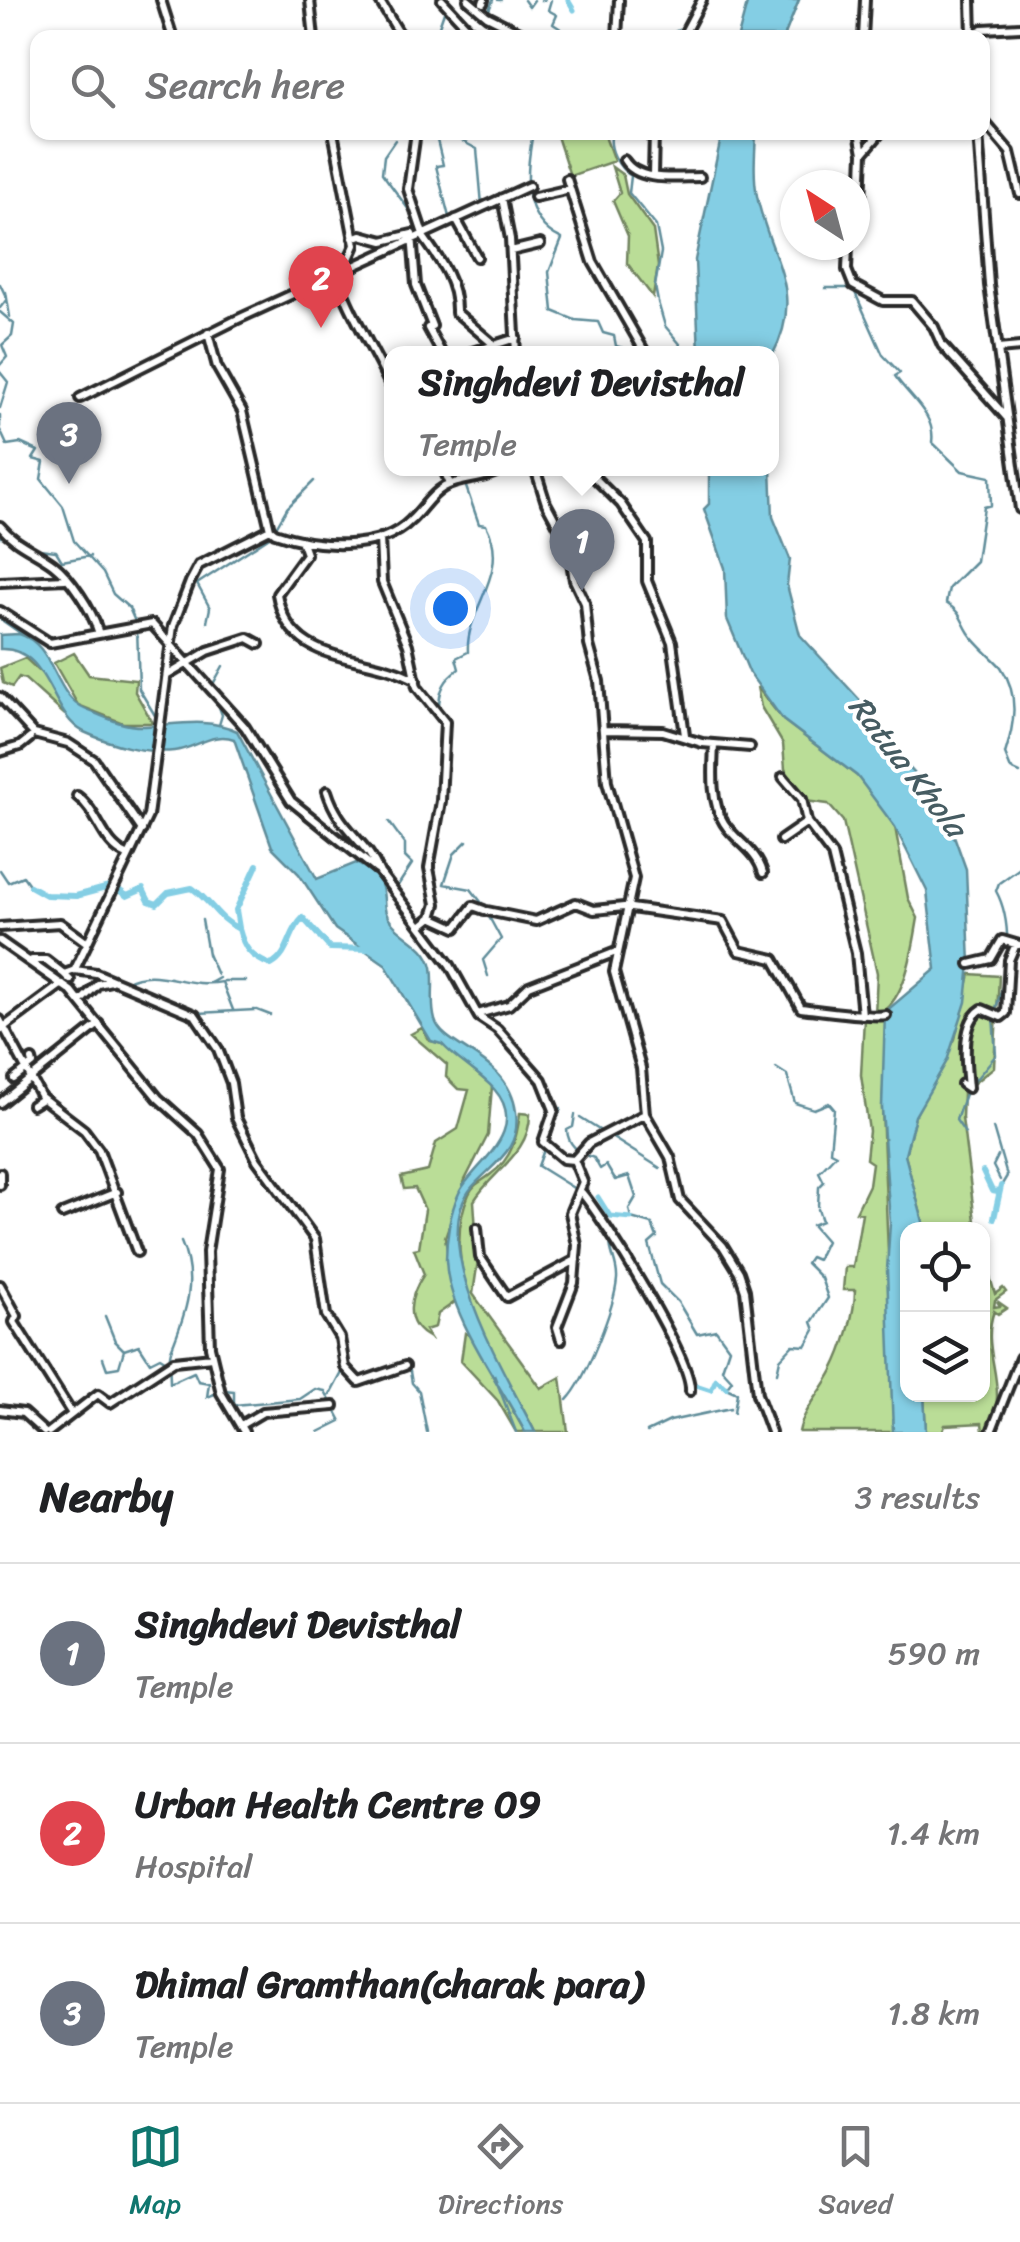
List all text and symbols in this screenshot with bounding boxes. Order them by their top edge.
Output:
search box [30,30,990,140]
text: Search here [145,52,345,119]
icon: search [65,58,120,113]
north arrow [780,170,870,260]
pin: 2 [288,245,354,328]
popup [384,346,779,476]
text: Singhdevi Devisthal [419,349,744,416]
pin: 3 [36,402,102,484]
text: Temple [419,416,517,473]
pin: 1 [550,508,614,591]
your location [425,583,476,634]
water label: Ratua Khola [833,682,984,853]
map controls [900,1222,990,1402]
button: locate [900,1222,990,1312]
button: layers [900,1312,990,1402]
text: Nearby [40,1460,173,1534]
text: 3 results [855,1469,980,1526]
text: Singhdevi Devisthal [135,1591,461,1658]
text: 1 [66,1625,79,1682]
text: 590 m [888,1625,980,1682]
text: Temple [135,1658,233,1715]
text: Urban Health Centre 09 [135,1771,541,1838]
text: 2 [63,1805,82,1862]
text: 1.4 km [887,1805,980,1862]
text: Hospital [135,1838,252,1895]
text: Dhimal Gramthan(charak para) [135,1951,643,2018]
text: 3 [64,1985,81,2042]
text: 1.8 km [887,1985,980,2042]
text: Temple [135,2018,233,2075]
tab: Map [128,2119,183,2228]
tab: Directions [438,2119,563,2228]
tab: Saved [819,2119,892,2228]

